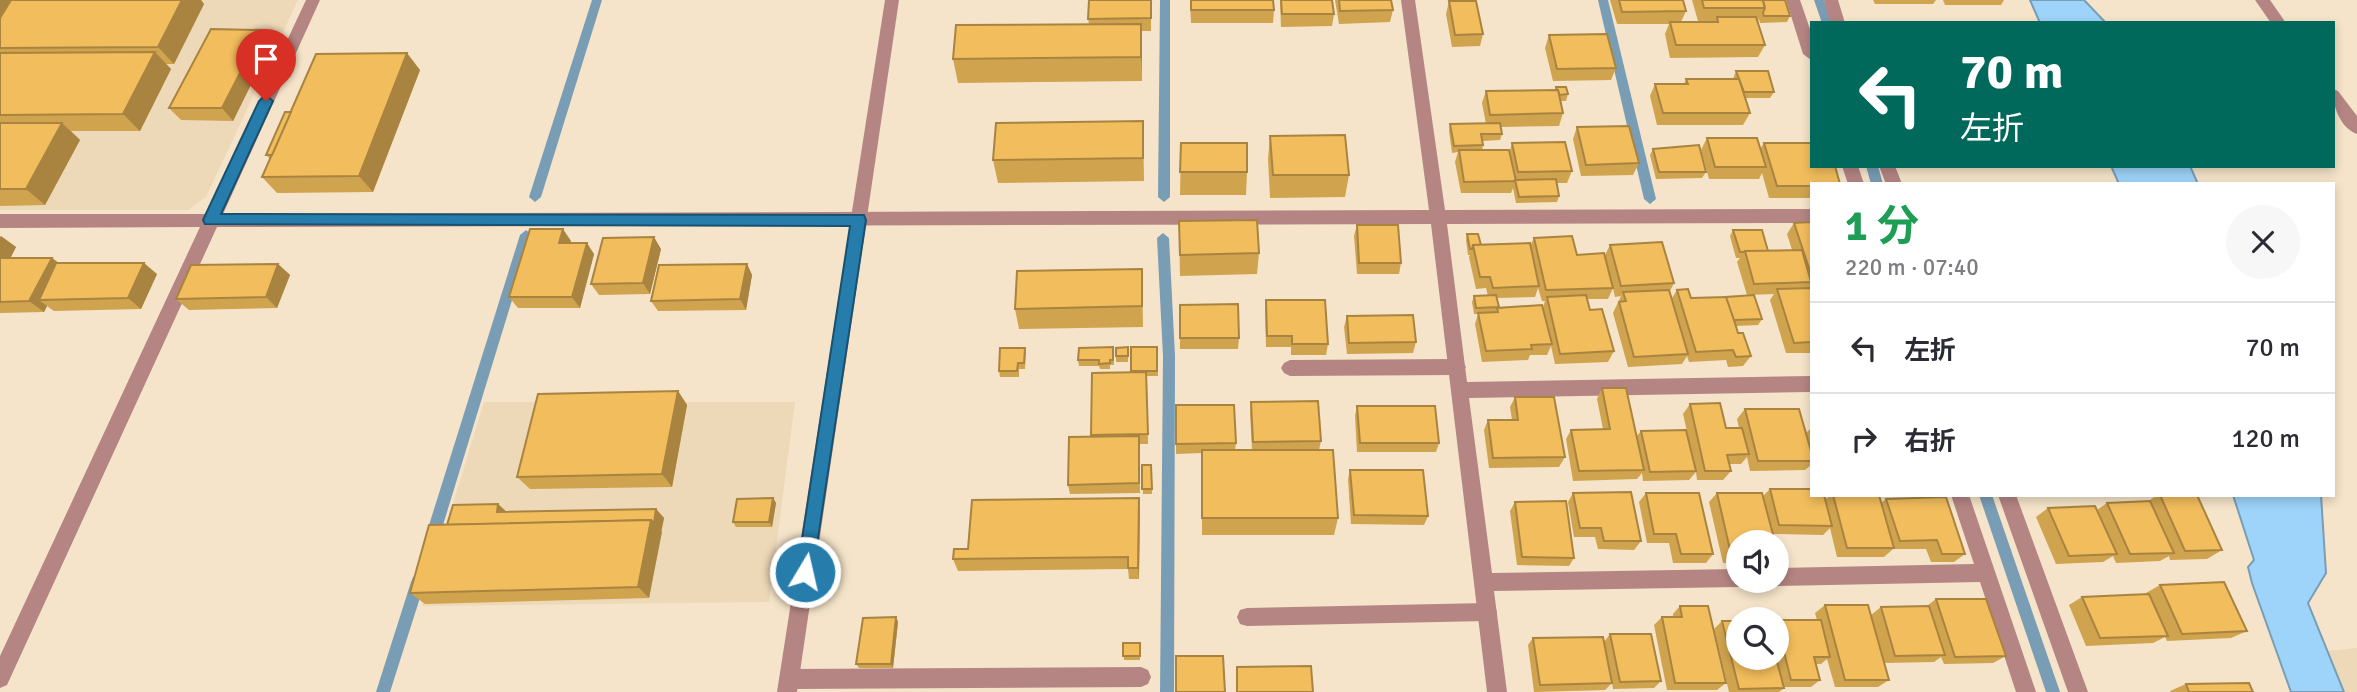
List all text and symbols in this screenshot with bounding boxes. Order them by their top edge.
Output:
pin [236,29,296,101]
icon: arrive [247,40,285,78]
text: 70 m [1960,42,2063,102]
icon: left [1845,49,1936,140]
text: 左折 [1960,109,2024,148]
text: 1 分 [1845,201,1919,252]
button: close [2226,205,2300,279]
text: 220 m · 07:40 [1845,253,1979,282]
icon: left [1845,329,1883,367]
text: 70 m [2245,332,2300,364]
text: 左折 [1904,335,1956,367]
icon: right [1845,420,1883,458]
text: 120 m [2231,423,2300,455]
text: 右折 [1904,426,1956,458]
map controls [1726,530,1789,670]
button: sound [1726,530,1789,593]
position arrow [768,535,842,609]
button: search [1726,607,1789,670]

